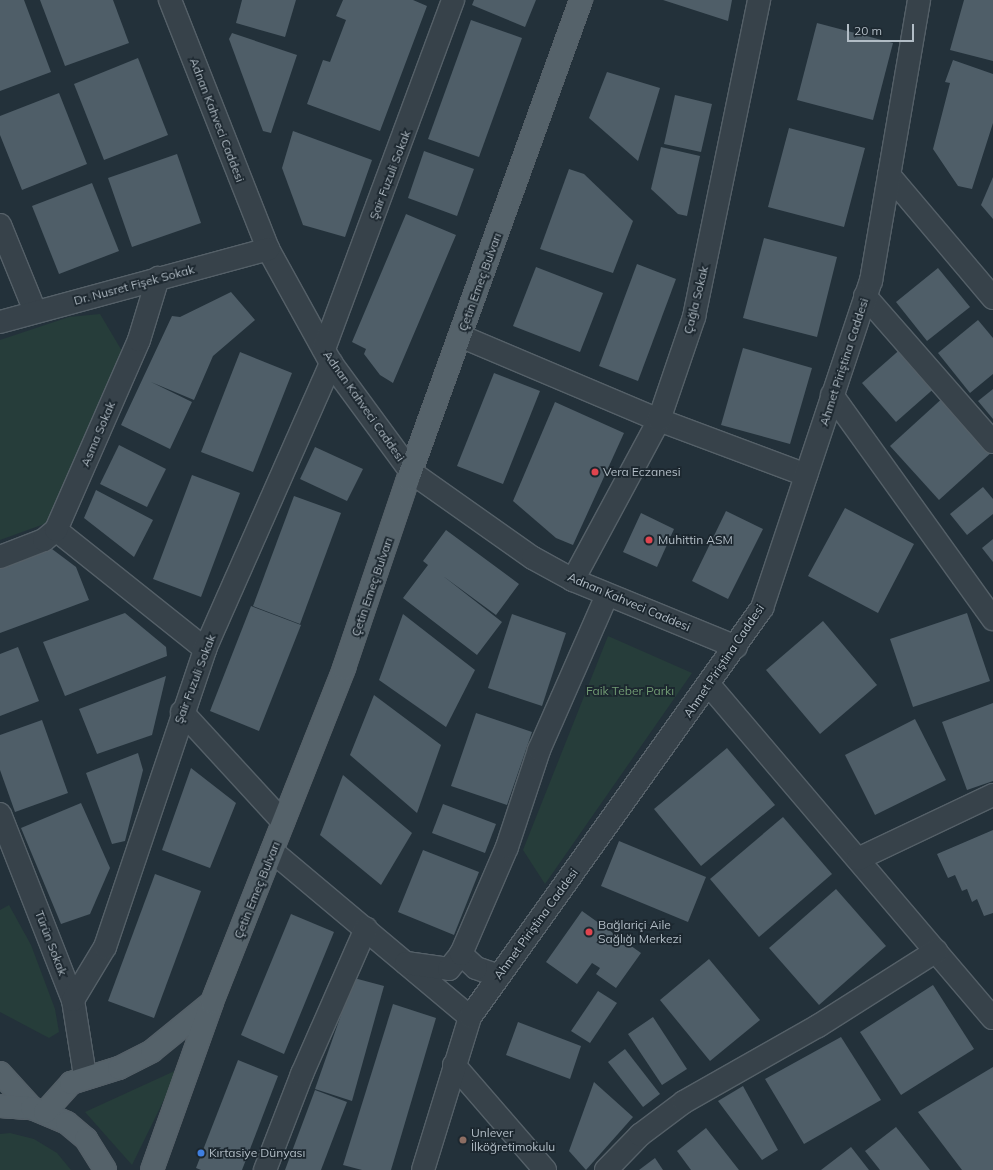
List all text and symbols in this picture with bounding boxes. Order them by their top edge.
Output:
scale bar [849,16,916,42]
text: 20 m [854,23,882,38]
street label: Adnan Kahveci Caddesi [187,56,247,184]
street label: Şair Fuzuli Sokak [366,128,414,222]
street label: Çetin Emeç Bulvarı [456,231,504,333]
street label: Dr. Nusret Fişek Sokak [72,262,196,308]
street label: Çağla Sokak [681,265,711,335]
street label: Ahmet Piriştina Caddesi [817,296,871,428]
street label: Adnan Kahveci Caddesi [320,348,408,464]
street label: Asma Sokak [78,399,118,469]
place label: Vera Eczanesi [603,465,681,479]
marker: Vera Eczanesi [590,467,600,477]
place label: Muhittin ASM [658,533,733,547]
marker: Muhittin ASM [643,534,655,546]
street label: Çetin Emeç Bulvarı [348,536,396,638]
street label: Adnan Kahveci Caddesi [566,570,692,634]
street label: Ahmet Piriştina Caddesi [681,602,767,720]
street label: Şair Fuzuli Sokak [171,632,219,726]
park label: Faik Teber Parkı [586,684,674,698]
street label: Çetin Emeç Bulvarı [231,839,283,941]
street label: Ahmet Piriştina Caddesi [491,866,581,982]
street label: Türün Sokak [32,908,70,978]
place label: Bağlariçi Aile Sağlığı Merkezi [598,918,682,946]
marker: Bağlariçi Aile Sağlığı Merkezi [583,926,595,938]
place label: Unlever İlköğretimokulu [471,1126,555,1154]
marker: Unlever İlköğretimokulu [458,1135,468,1145]
place label: Kırtasiye Dünyası [209,1146,305,1160]
marker: Kırtasiye Dünyası [196,1148,206,1158]

